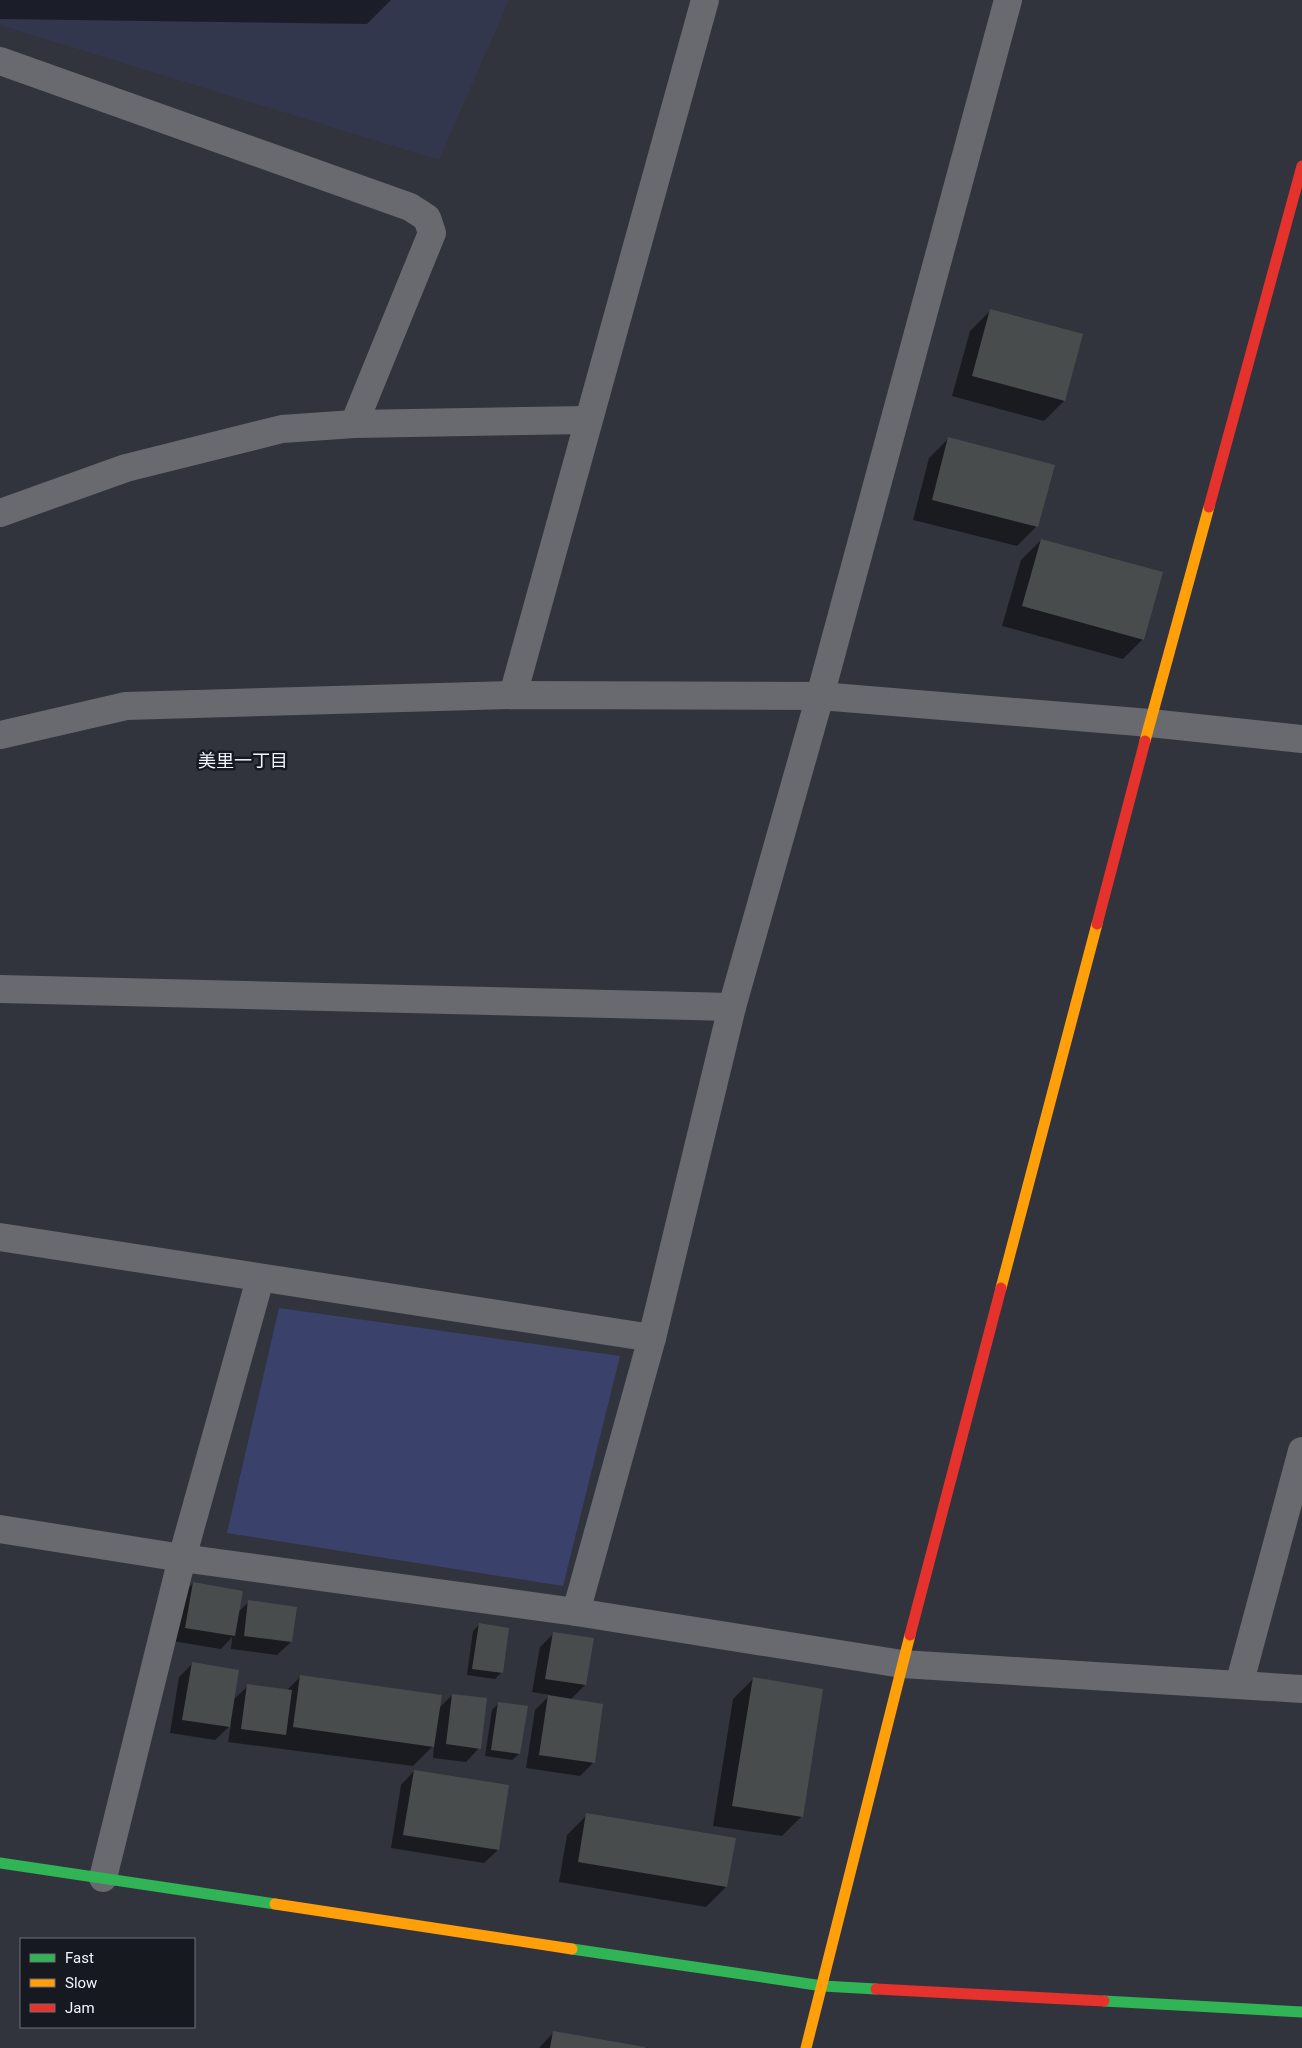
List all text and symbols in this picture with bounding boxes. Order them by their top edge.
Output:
district label: 美里一丁目 [198,750,288,771]
legend [20,1938,195,2028]
text: Fast [65,1949,94,1967]
text: Slow [65,1974,97,1992]
text: Jam [65,1999,95,2017]

